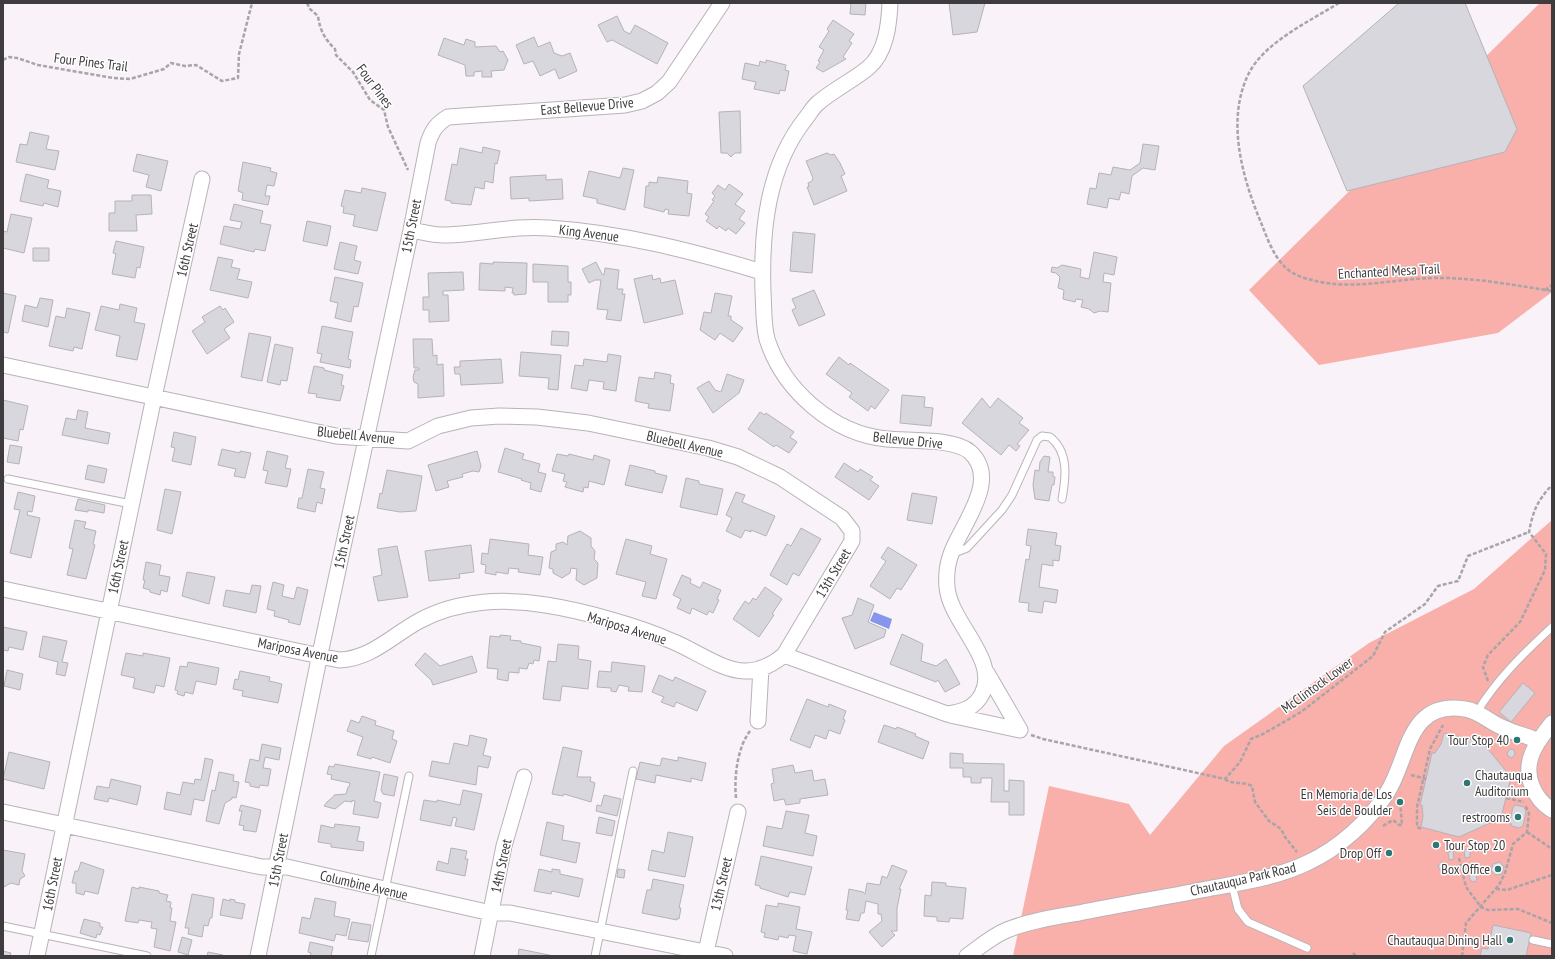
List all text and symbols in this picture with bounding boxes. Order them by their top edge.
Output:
street label: Four Pines Trail [53,49,130,76]
street label: Four Pines [353,60,398,112]
street label: East Bellevue Drive [540,93,634,119]
street label: 15th Street [397,197,425,254]
street label: King Avenue [558,220,620,246]
street label: 16th Street [172,221,202,279]
street label: Enchanted Mesa Trail [1338,259,1441,283]
street label: Bluebell Avenue [316,422,396,448]
street label: Bluebell Avenue [645,426,725,462]
street label: Bellevue Drive [872,427,944,453]
street label: 15th Street [330,513,359,571]
street label: 16th Street [104,538,133,596]
street label: 13th Street [811,545,855,601]
street label: Mariposa Avenue [585,607,669,649]
street label: Mariposa Avenue [256,633,340,667]
street label: McClintock Lower [1278,653,1357,717]
place label: Tour Stop 40 [1448,731,1509,749]
marker: Tour Stop 40 [1512,735,1522,745]
place label: Chautauqua Auditorium [1475,766,1533,800]
marker: Chautauqua Auditorium [1462,778,1472,788]
place label: En Memoria de Los Seis de Boulder [1301,785,1392,819]
marker: En Memoria de Los Seis de Boulder [1395,797,1405,807]
place label: restrooms [1462,808,1510,826]
marker: restrooms [1513,812,1523,822]
street label: 15th Street [264,831,292,888]
place label: Tour Stop 20 [1444,836,1505,854]
street label: 14th Street [487,837,516,895]
marker: Tour Stop 20 [1431,840,1441,850]
place label: Drop Off [1340,844,1381,862]
marker: Drop Off [1384,848,1394,858]
street label: 16th Street [38,855,66,912]
street label: 13th Street [706,855,736,913]
street label: Chautauqua Park Road [1188,858,1298,900]
place label: Box Office [1441,860,1490,878]
marker: Box Office [1493,864,1503,874]
street label: Columbine Avenue [318,866,410,904]
place label: Chautauqua Dining Hall [1387,931,1503,949]
marker: Chautauqua Dining Hall [1505,935,1515,945]

